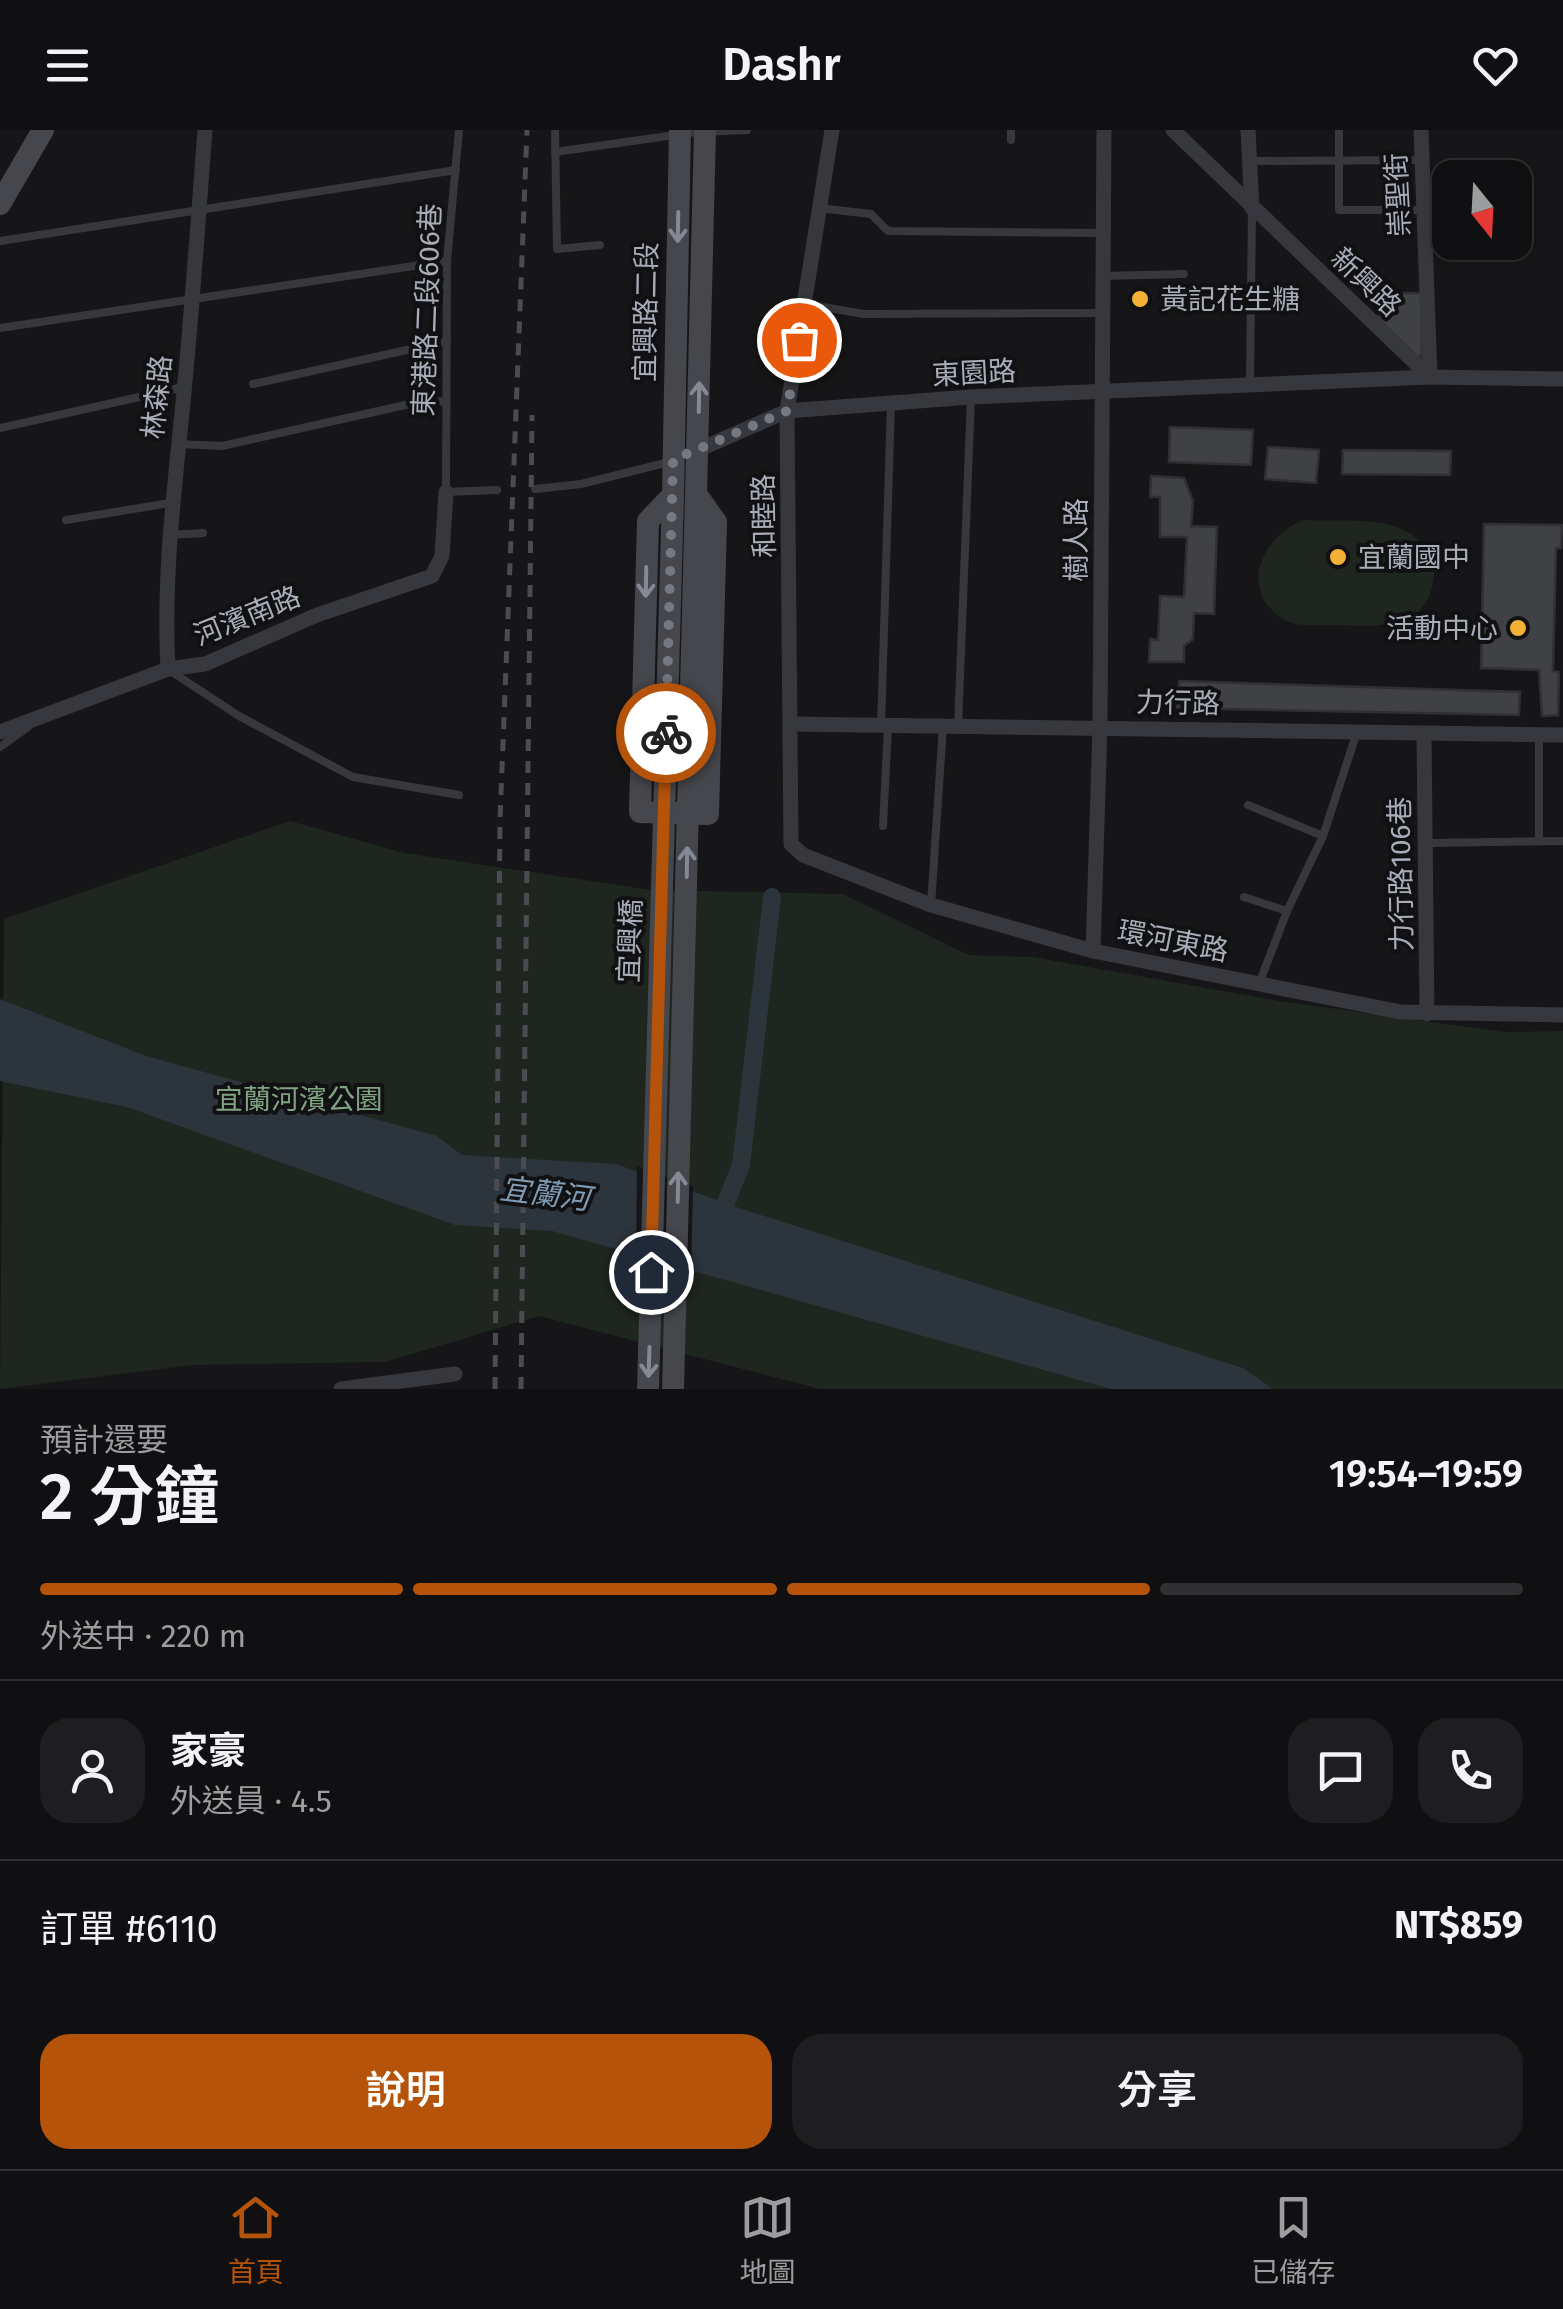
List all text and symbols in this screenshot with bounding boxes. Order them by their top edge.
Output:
icon: menu [40,38,95,93]
text: Dashr [722,38,841,92]
icon: heart [1468,38,1523,93]
street label: 崇聖街 [1379,152,1417,238]
north arrow [1432,160,1532,260]
map controls [1432,160,1532,260]
street label: 東港路二段606巷 [407,203,447,417]
one-way arrow [668,211,687,243]
street label: 新興路 [1324,241,1408,323]
street label: 宜興路二段 [628,242,664,382]
place label: 黃記花生糖 [1160,283,1300,316]
marker: 黃記花生糖 [1129,288,1151,310]
pin [757,298,842,383]
icon: bag [772,313,827,368]
street label: 林森路 [136,353,178,441]
street label: 東園路 [931,354,1017,392]
one-way arrow [690,381,708,414]
street label: 和睦路 [747,474,781,558]
street label: 樹人路 [1060,498,1093,582]
place label: 宜蘭國中 [1358,541,1470,574]
marker: 宜蘭國中 [1327,546,1349,568]
one-way arrow [637,566,656,598]
street label: 河濱南路 [189,580,305,652]
place label: 活動中心 [1386,612,1498,645]
marker: 活動中心 [1507,617,1529,639]
courier [616,683,716,783]
street label: 力行路 [1136,686,1220,720]
icon: bike [639,706,694,761]
street label: 力行路106巷 [1383,796,1419,952]
one-way arrow [677,846,696,878]
street label: 宜興橋 [612,898,648,984]
street label: 環河東路 [1115,914,1231,968]
park label: 宜蘭河濱公園 [215,1083,383,1116]
water label: 宜蘭河 [498,1171,597,1218]
one-way arrow [669,1171,688,1203]
pin [609,1230,694,1315]
icon: home [624,1245,679,1300]
one-way arrow [639,1346,658,1378]
text: 預計還要 [40,1421,168,1459]
text: 19:54–19:59 [1329,1451,1523,1497]
text: 2 分鐘 [40,1458,219,1536]
text: 外送中 · 220 m [40,1617,246,1655]
button: person [40,1718,145,1823]
button: chat [1288,1718,1393,1823]
button: phone [1418,1718,1523,1823]
text: 家豪 [170,1728,246,1774]
text: 外送員 · 4.5 [170,1782,332,1820]
text: NT$859 [1394,1902,1523,1948]
text: 訂單 #6110 [40,1906,218,1952]
button: 說明 [40,2034,772,2149]
button: 分享 [792,2034,1523,2149]
tab: 首頁 [228,2190,284,2290]
tab: 地圖 [739,2190,795,2290]
tab: 已儲存 [1251,2190,1335,2290]

